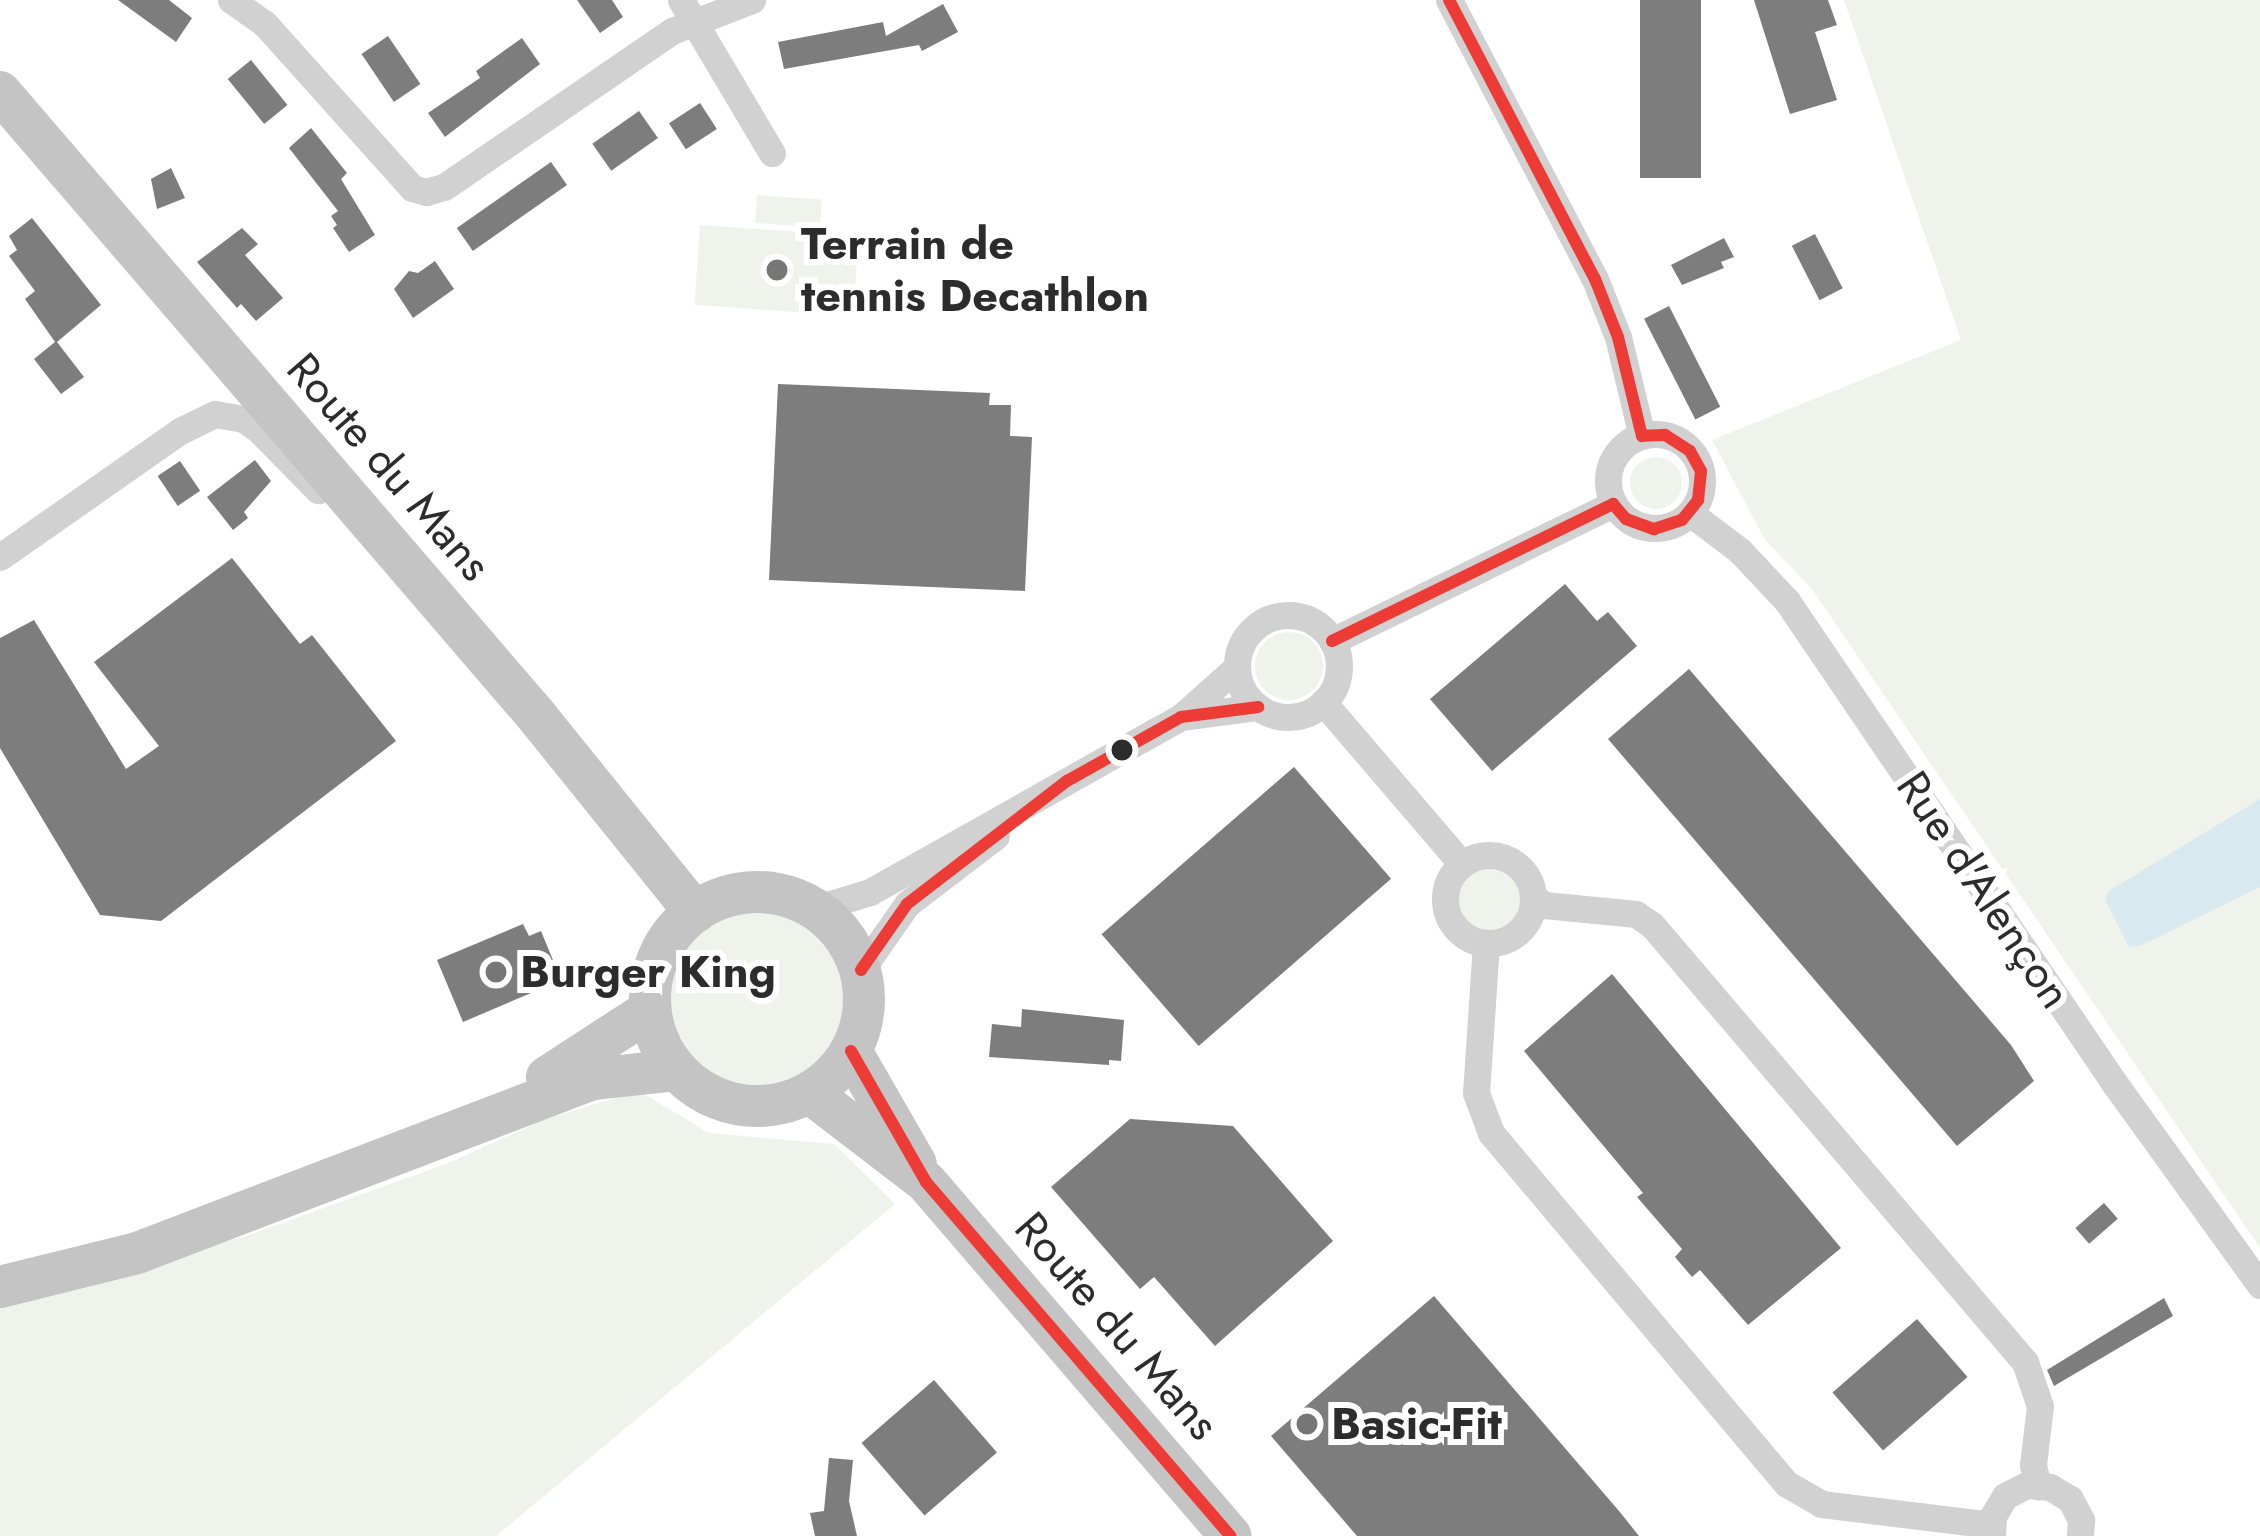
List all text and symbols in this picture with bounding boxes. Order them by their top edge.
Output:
place label: Terrain de tennis Decathlon [801,217,1149,323]
marker: Terrain de tennis Decathlon [764,257,790,283]
street label: Route du Mans [276,342,502,592]
unlabelled marker [1111,739,1133,761]
street label: Rue d'Alençon [1885,761,2083,1019]
place label: Burger King [520,945,776,999]
marker: Burger King [483,959,509,985]
street label: Route du Mans [1004,1201,1230,1451]
place label: Basic-Fit [1331,1397,1502,1451]
marker: Basic-Fit [1294,1411,1320,1437]

